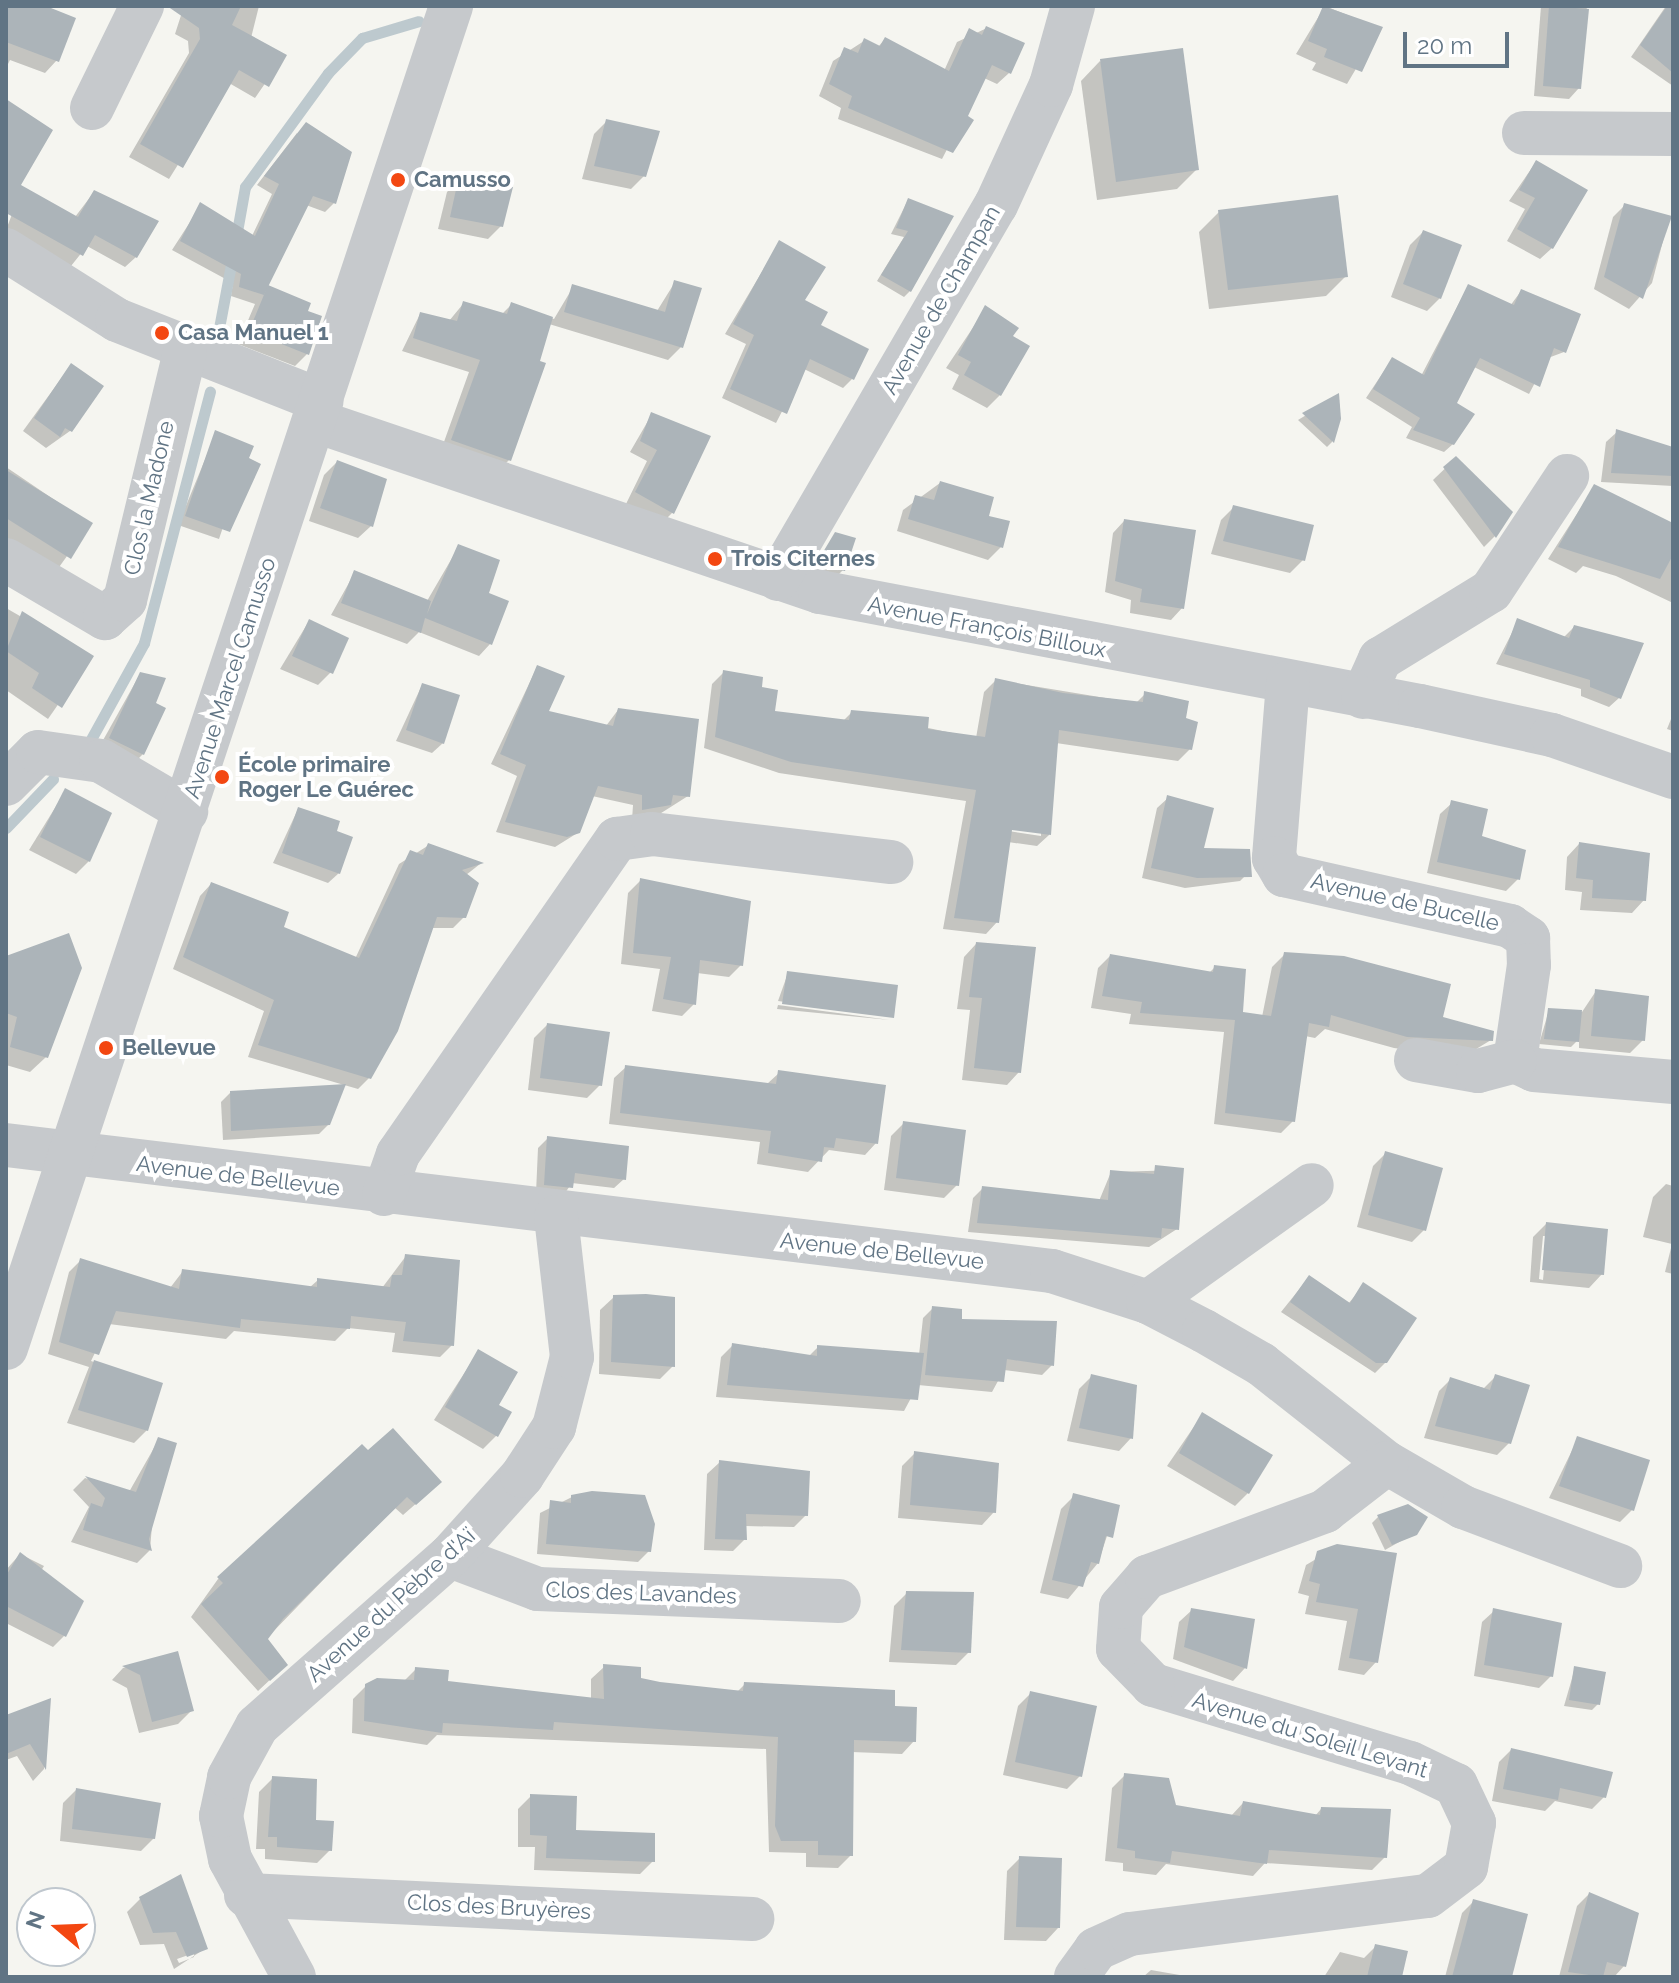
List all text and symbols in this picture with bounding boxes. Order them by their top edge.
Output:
scale bar [1407,16,1513,66]
text: 20 m [1417,31,1472,60]
place label: Camusso [414,167,511,193]
marker: Camusso [389,171,407,189]
street label: Avenue de Champan [876,201,1006,399]
place label: Casa Manuel 1 [178,320,329,346]
marker: Casa Manuel 1 [153,324,171,342]
street label: Clos la Madone [118,418,180,578]
place label: Trois Citernes [731,546,875,572]
marker: Trois Citernes [706,550,724,568]
street label: Avenue Marcel Camusso [178,554,282,802]
street label: Avenue François Billoux [866,591,1108,663]
place label: École primaire Roger Le Guérec [238,751,414,802]
marker: École primaire Roger Le Guérec [213,768,231,786]
street label: Avenue de Bucelle [1308,867,1502,937]
place label: Bellevue [122,1035,216,1061]
marker: Bellevue [97,1039,115,1057]
street label: Avenue de Bellevue [135,1150,341,1202]
street label: Avenue de Bellevue [779,1227,985,1275]
street label: Avenue du Pèbre d'Aï [301,1522,481,1688]
street label: Clos des Lavandes [545,1576,737,1610]
street label: Avenue du Soleil Levant [1189,1686,1431,1784]
north arrow [16,1887,96,1967]
street label: Clos des Bruyères [406,1889,592,1925]
text: N [20,1908,50,1932]

